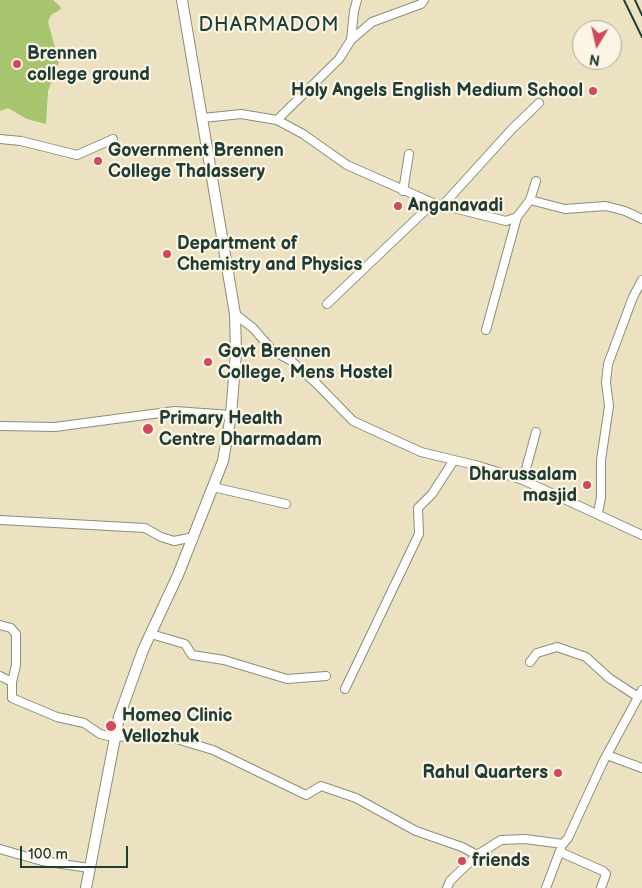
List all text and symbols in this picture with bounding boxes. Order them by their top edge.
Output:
district label: DHARMADOM [197,14,341,38]
north arrow [572,20,622,70]
place label: Brennen college ground [27,43,150,86]
text: N [588,50,601,69]
marker: Brennen college ground [11,58,23,70]
place label: Holy Angels English Medium School [291,80,583,102]
marker: Holy Angels English Medium School [587,85,599,97]
place label: Government Brennen College Thalassery [108,140,284,182]
marker: Government Brennen College Thalassery [92,155,104,167]
place label: Anganavadi [408,195,503,217]
marker: Anganavadi [392,200,404,212]
place label: Department of Chemistry and Physics [177,233,362,276]
marker: Department of Chemistry and Physics [161,248,173,260]
place label: Govt Brennen College, Mens Hostel [218,341,393,384]
marker: Govt Brennen College, Mens Hostel [202,356,214,368]
place label: Primary Health Centre Dharmadam [159,408,322,450]
marker: Primary Health Centre Dharmadam [141,422,155,436]
place label: Dharussalam masjid [469,464,577,506]
marker: Dharussalam masjid [581,479,593,491]
place label: Homeo Clinic Vellozhuk [122,705,232,748]
marker: Homeo Clinic Vellozhuk [104,719,118,733]
place label: Rahul Quarters [422,762,548,784]
marker: Rahul Quarters [552,767,564,779]
scale bar [22,836,130,868]
text: 100 m [28,845,68,864]
place label: friends [472,850,530,872]
marker: friends [456,855,468,867]

